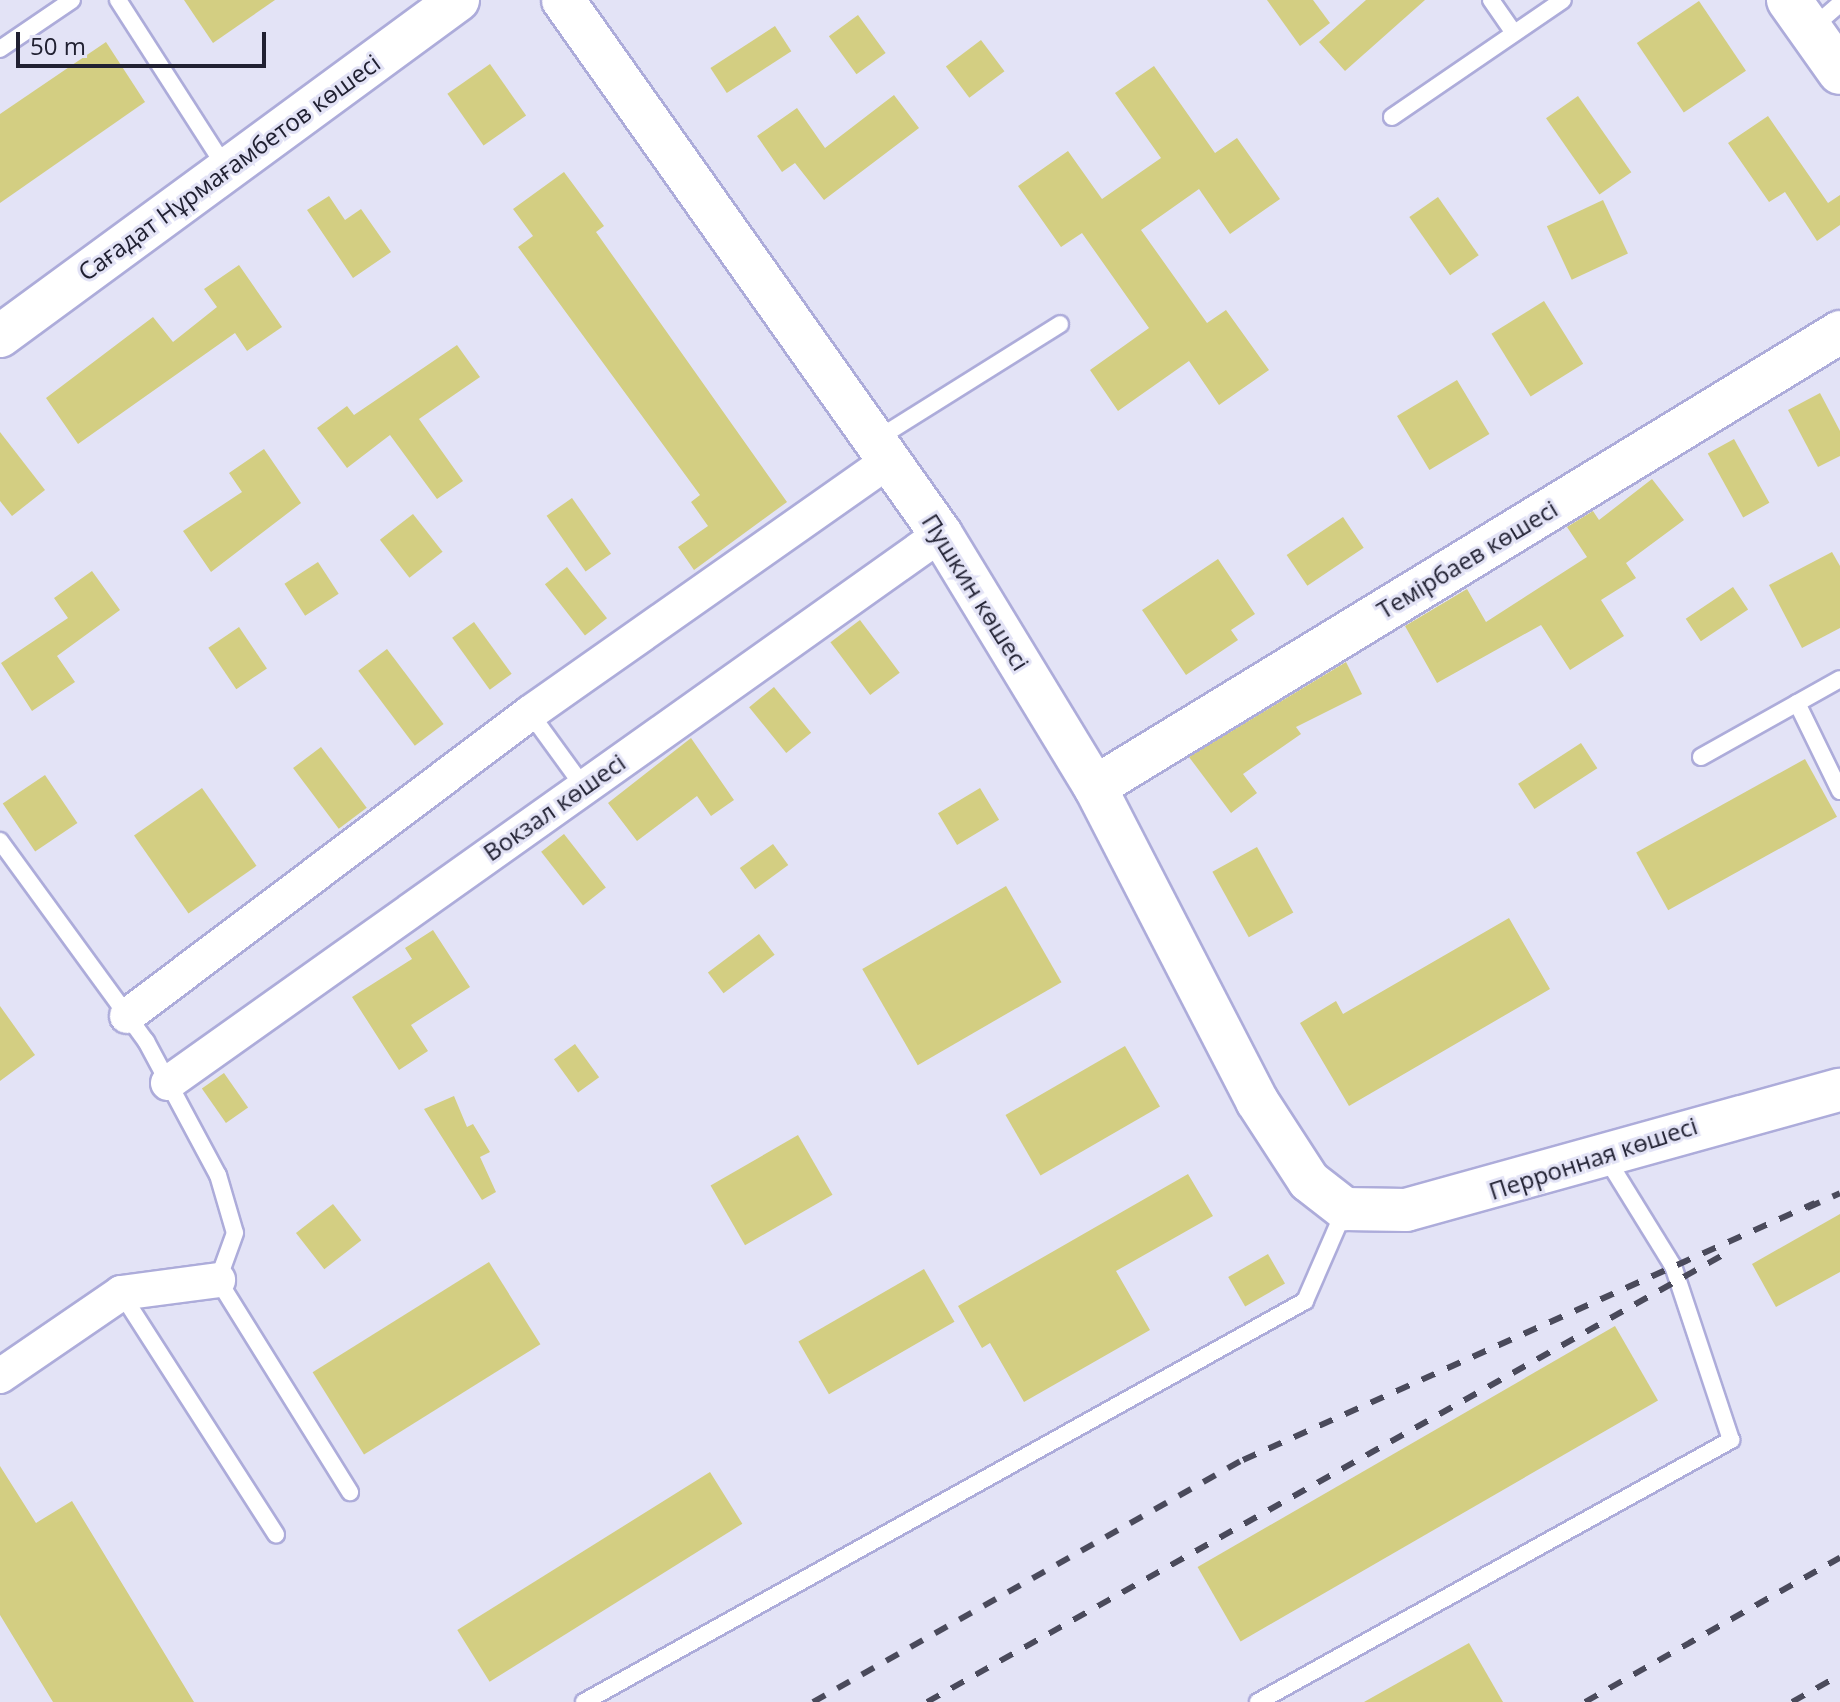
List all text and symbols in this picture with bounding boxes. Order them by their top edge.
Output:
scale bar [20,16,270,66]
text: 50 m [30,29,86,62]
street label: Сағадат Нұрмағамбетов көшесі [72,48,386,286]
street label: Темірбаев көшесі [1372,494,1562,624]
street label: Пушкин көшесі [916,508,1036,676]
street label: Вокзал көшесі [478,747,630,867]
street label: Перронная көшесі [1485,1111,1701,1205]

